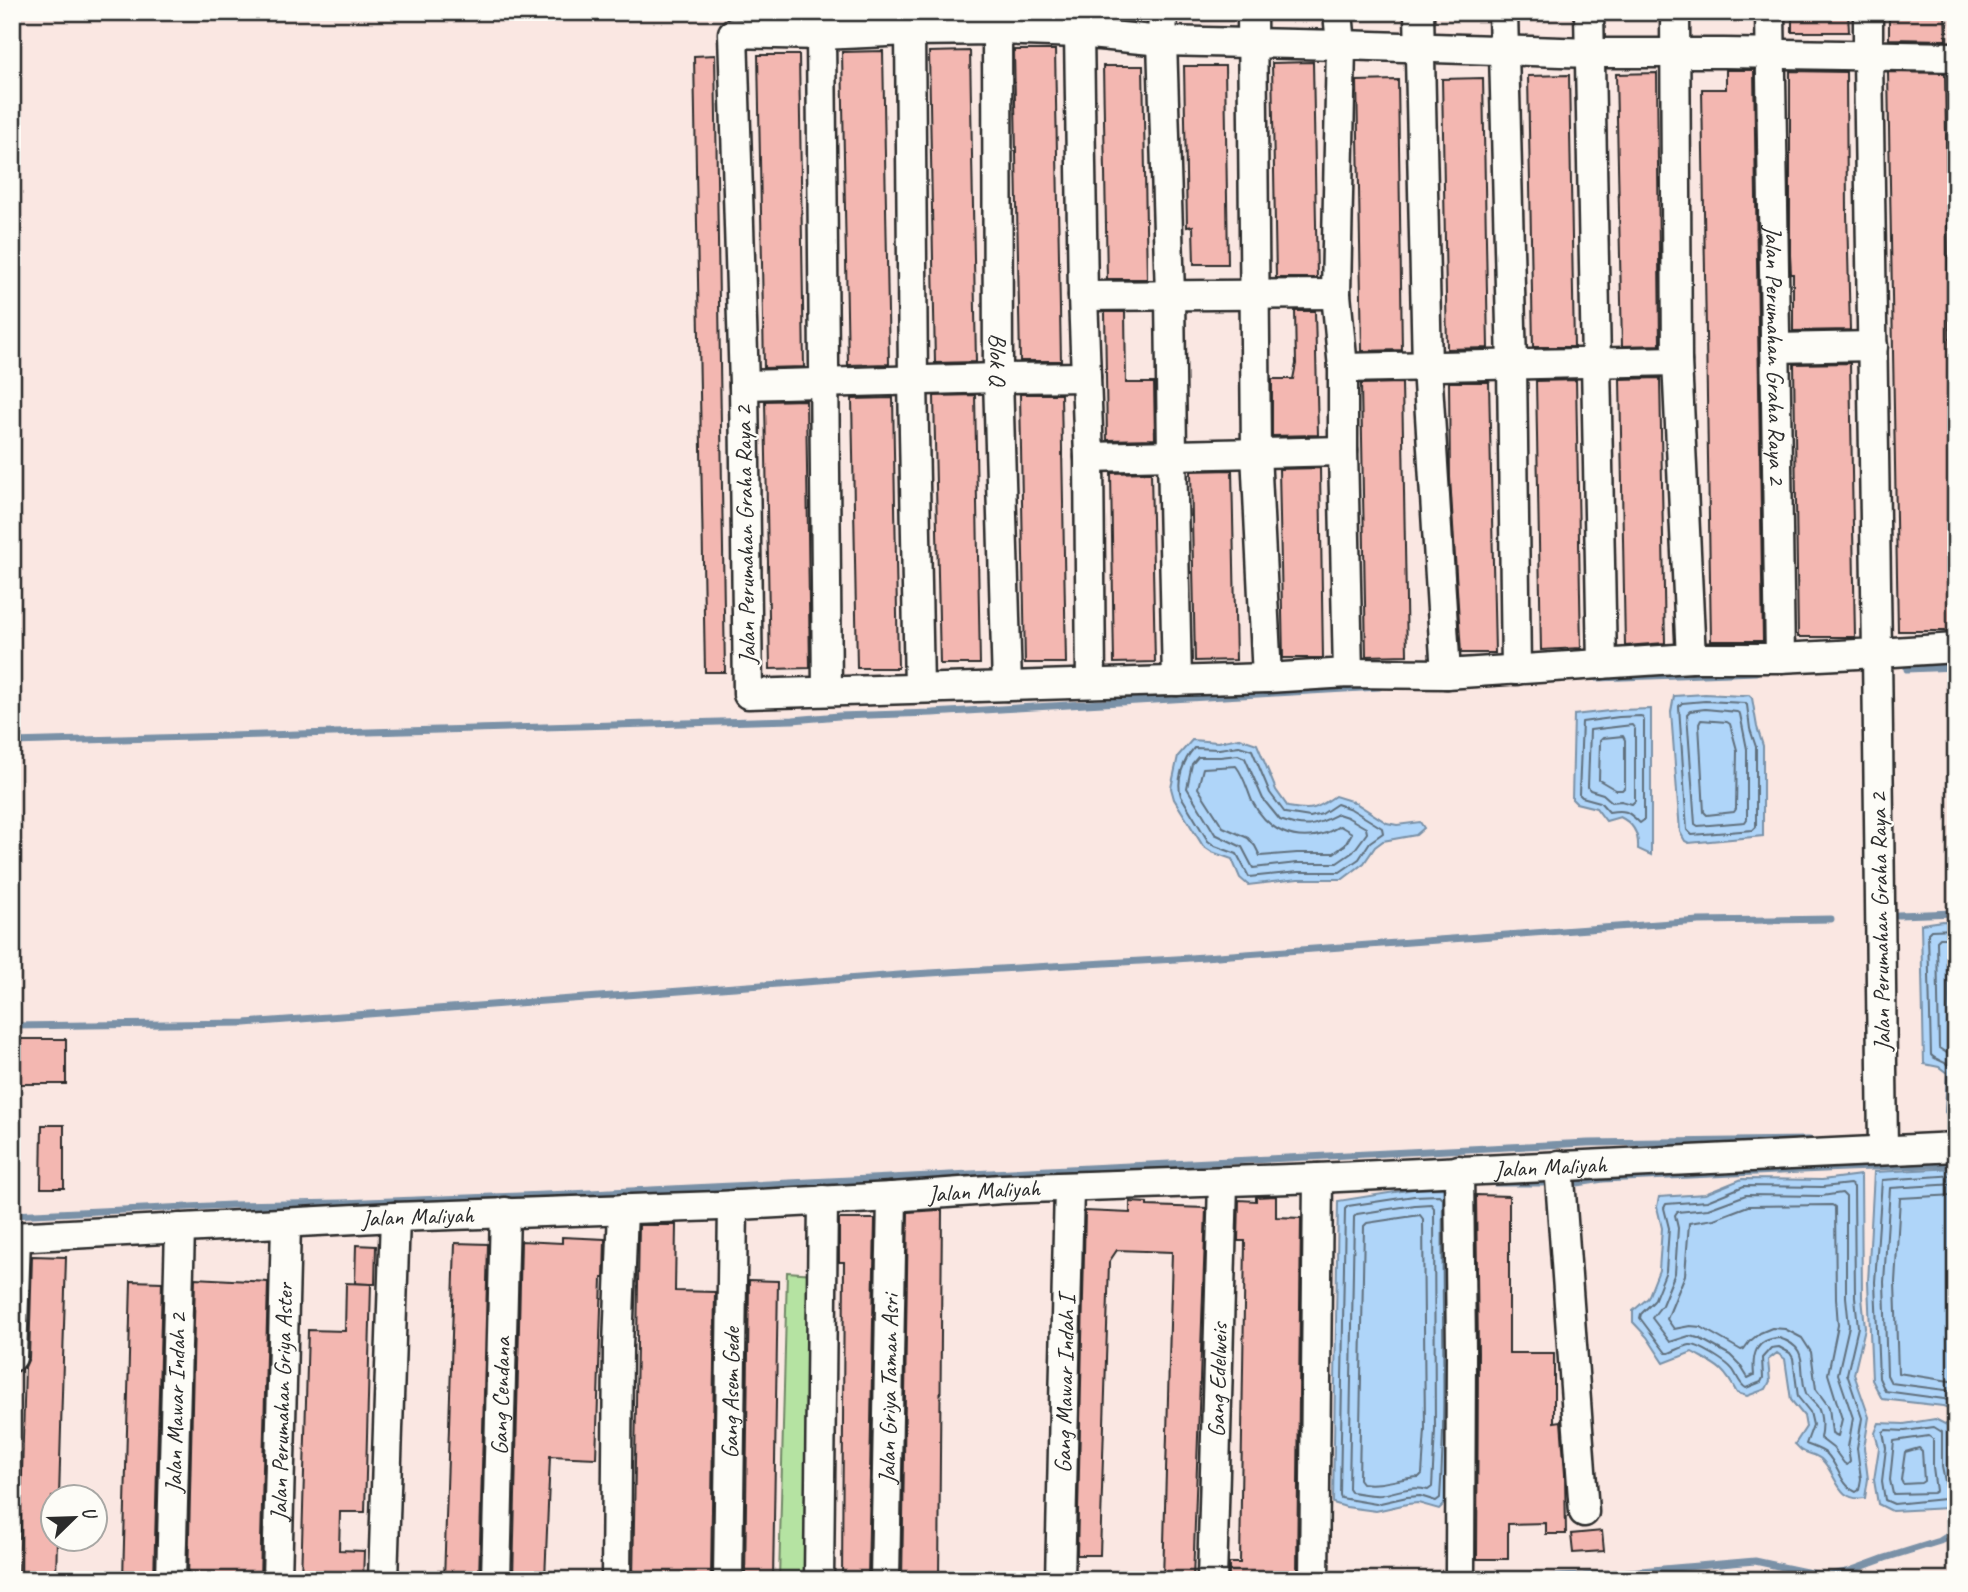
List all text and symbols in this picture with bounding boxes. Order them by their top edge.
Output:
street label: Jalan Perumahan Graha Raya 2 [1758,224,1792,487]
street label: Blok Q [983,333,1013,387]
street label: Jalan Perumahan Graha Raya 2 [728,403,762,666]
street label: Jalan Perumahan Graha Raya 2 [1863,790,1897,1053]
street label: Jalan Maliyah [1492,1149,1608,1184]
street label: Jalan Maliyah [926,1173,1042,1209]
street label: Jalan Maliyah [360,1199,475,1234]
street label: Jalan Perumahan Griya Aster [263,1280,300,1522]
street label: Gang Mawar Indah I [1047,1289,1082,1473]
street label: Jalan Griya Taman Asri [872,1291,905,1485]
street label: Jalan Mawar Indah 2 [158,1311,193,1494]
street label: Gang Edelweis [1201,1321,1234,1438]
street label: Gang Asem Gede [715,1325,746,1459]
street label: Gang Cendana [484,1335,517,1455]
north arrow [38,1484,108,1554]
text: U [76,1503,103,1524]

